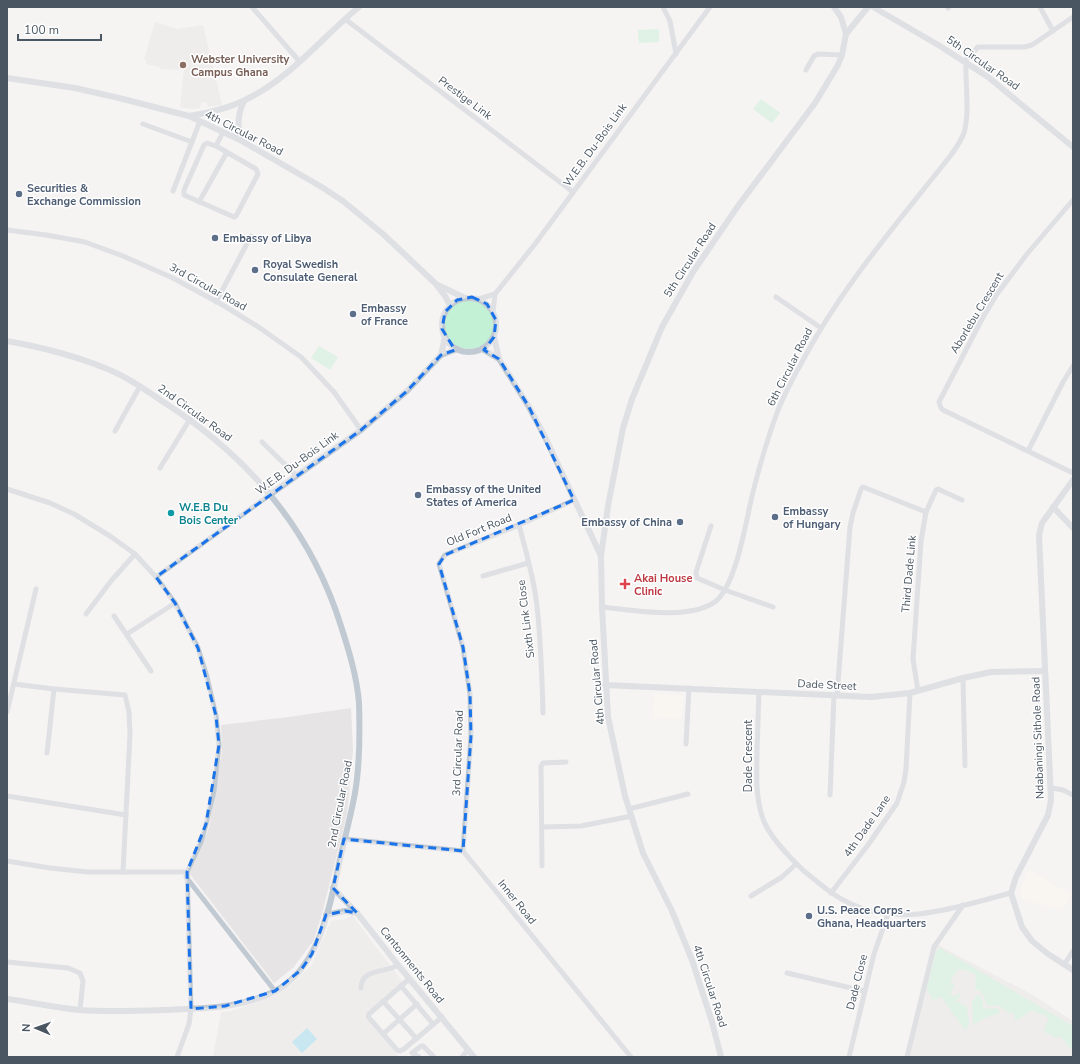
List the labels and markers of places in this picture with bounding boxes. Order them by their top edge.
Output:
place label: Webster University Campus Ghana [191,52,290,80]
marker: Webster University Campus Ghana [178,60,188,70]
place label: Securities & Exchange Commission [27,181,141,209]
marker: Securities & Exchange Commission [14,189,24,199]
place label: Embassy of Libya [223,231,312,246]
marker: Embassy of Libya [210,233,220,243]
place label: Royal Swedish Consulate General [263,257,358,285]
marker: Royal Swedish Consulate General [250,265,260,275]
place label: Embassy of France [361,301,408,329]
marker: Embassy of France [348,309,358,319]
place label: Embassy of the United States of America [426,482,541,510]
marker: Embassy of the United States of America [413,490,423,500]
place label: W.E.B Du Bois Center [179,500,239,528]
place label: Embassy of Hungary [783,504,841,532]
marker: W.E.B Du Bois Center [166,508,176,518]
marker: Embassy of Hungary [770,512,780,522]
place label: Embassy of China [581,515,672,530]
marker: Embassy of China [675,517,685,527]
place label: Akai House Clinic [634,571,692,599]
marker: Akai House Clinic [619,578,631,590]
place label: U.S. Peace Corps - Ghana, Headquarters [817,903,926,931]
marker: U.S. Peace Corps - Ghana, Headquarters [804,911,814,921]

